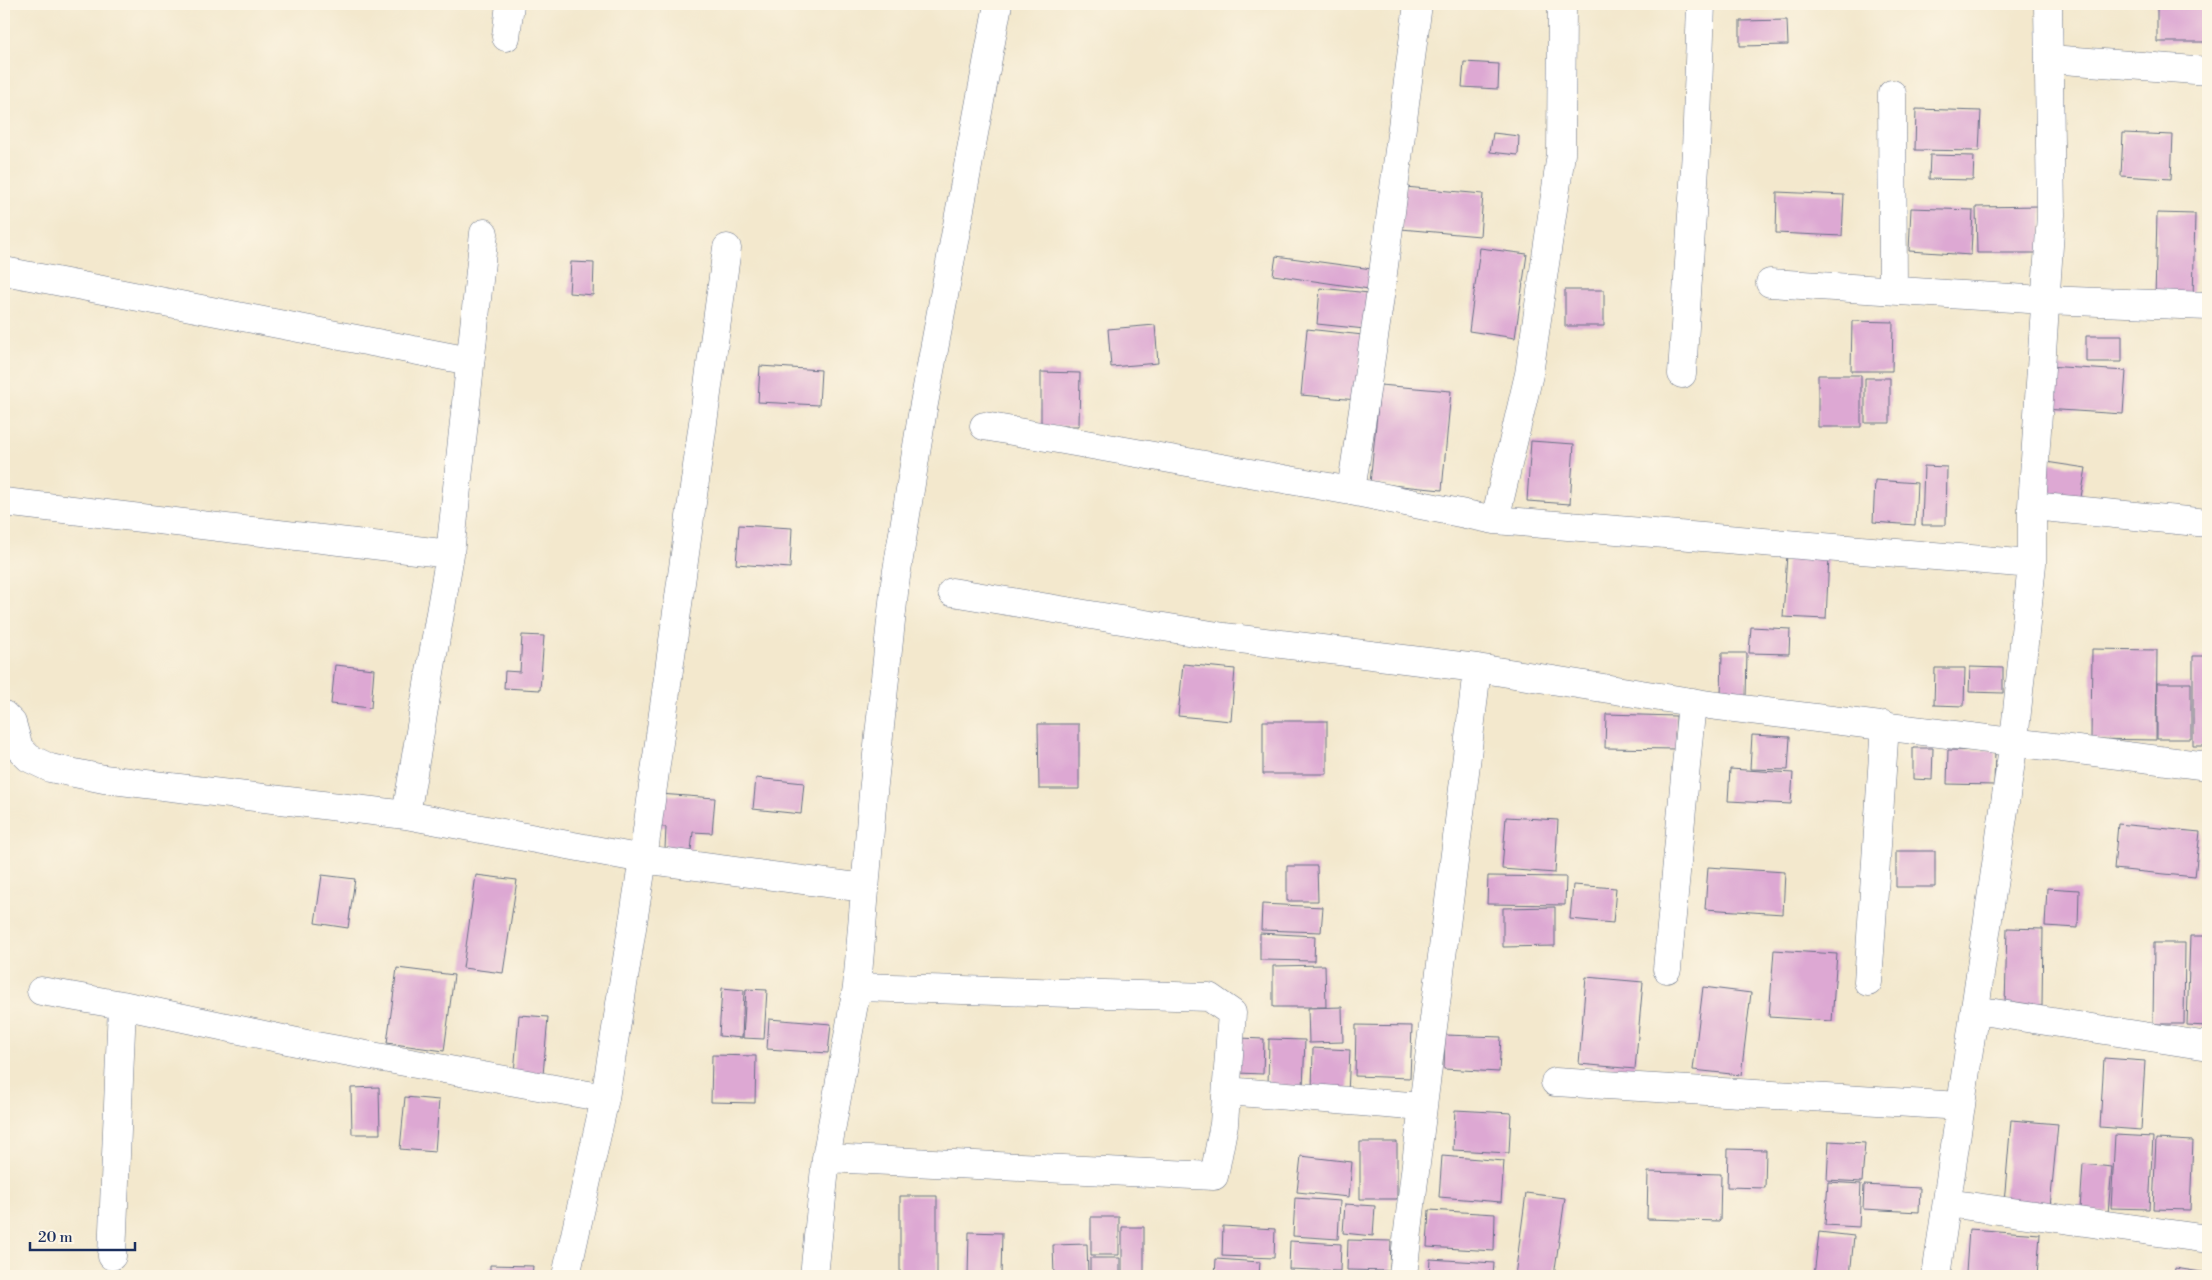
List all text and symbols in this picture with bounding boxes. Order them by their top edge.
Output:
scale bar [30,1220,135,1252]
text: 20 m [38,1228,73,1247]

